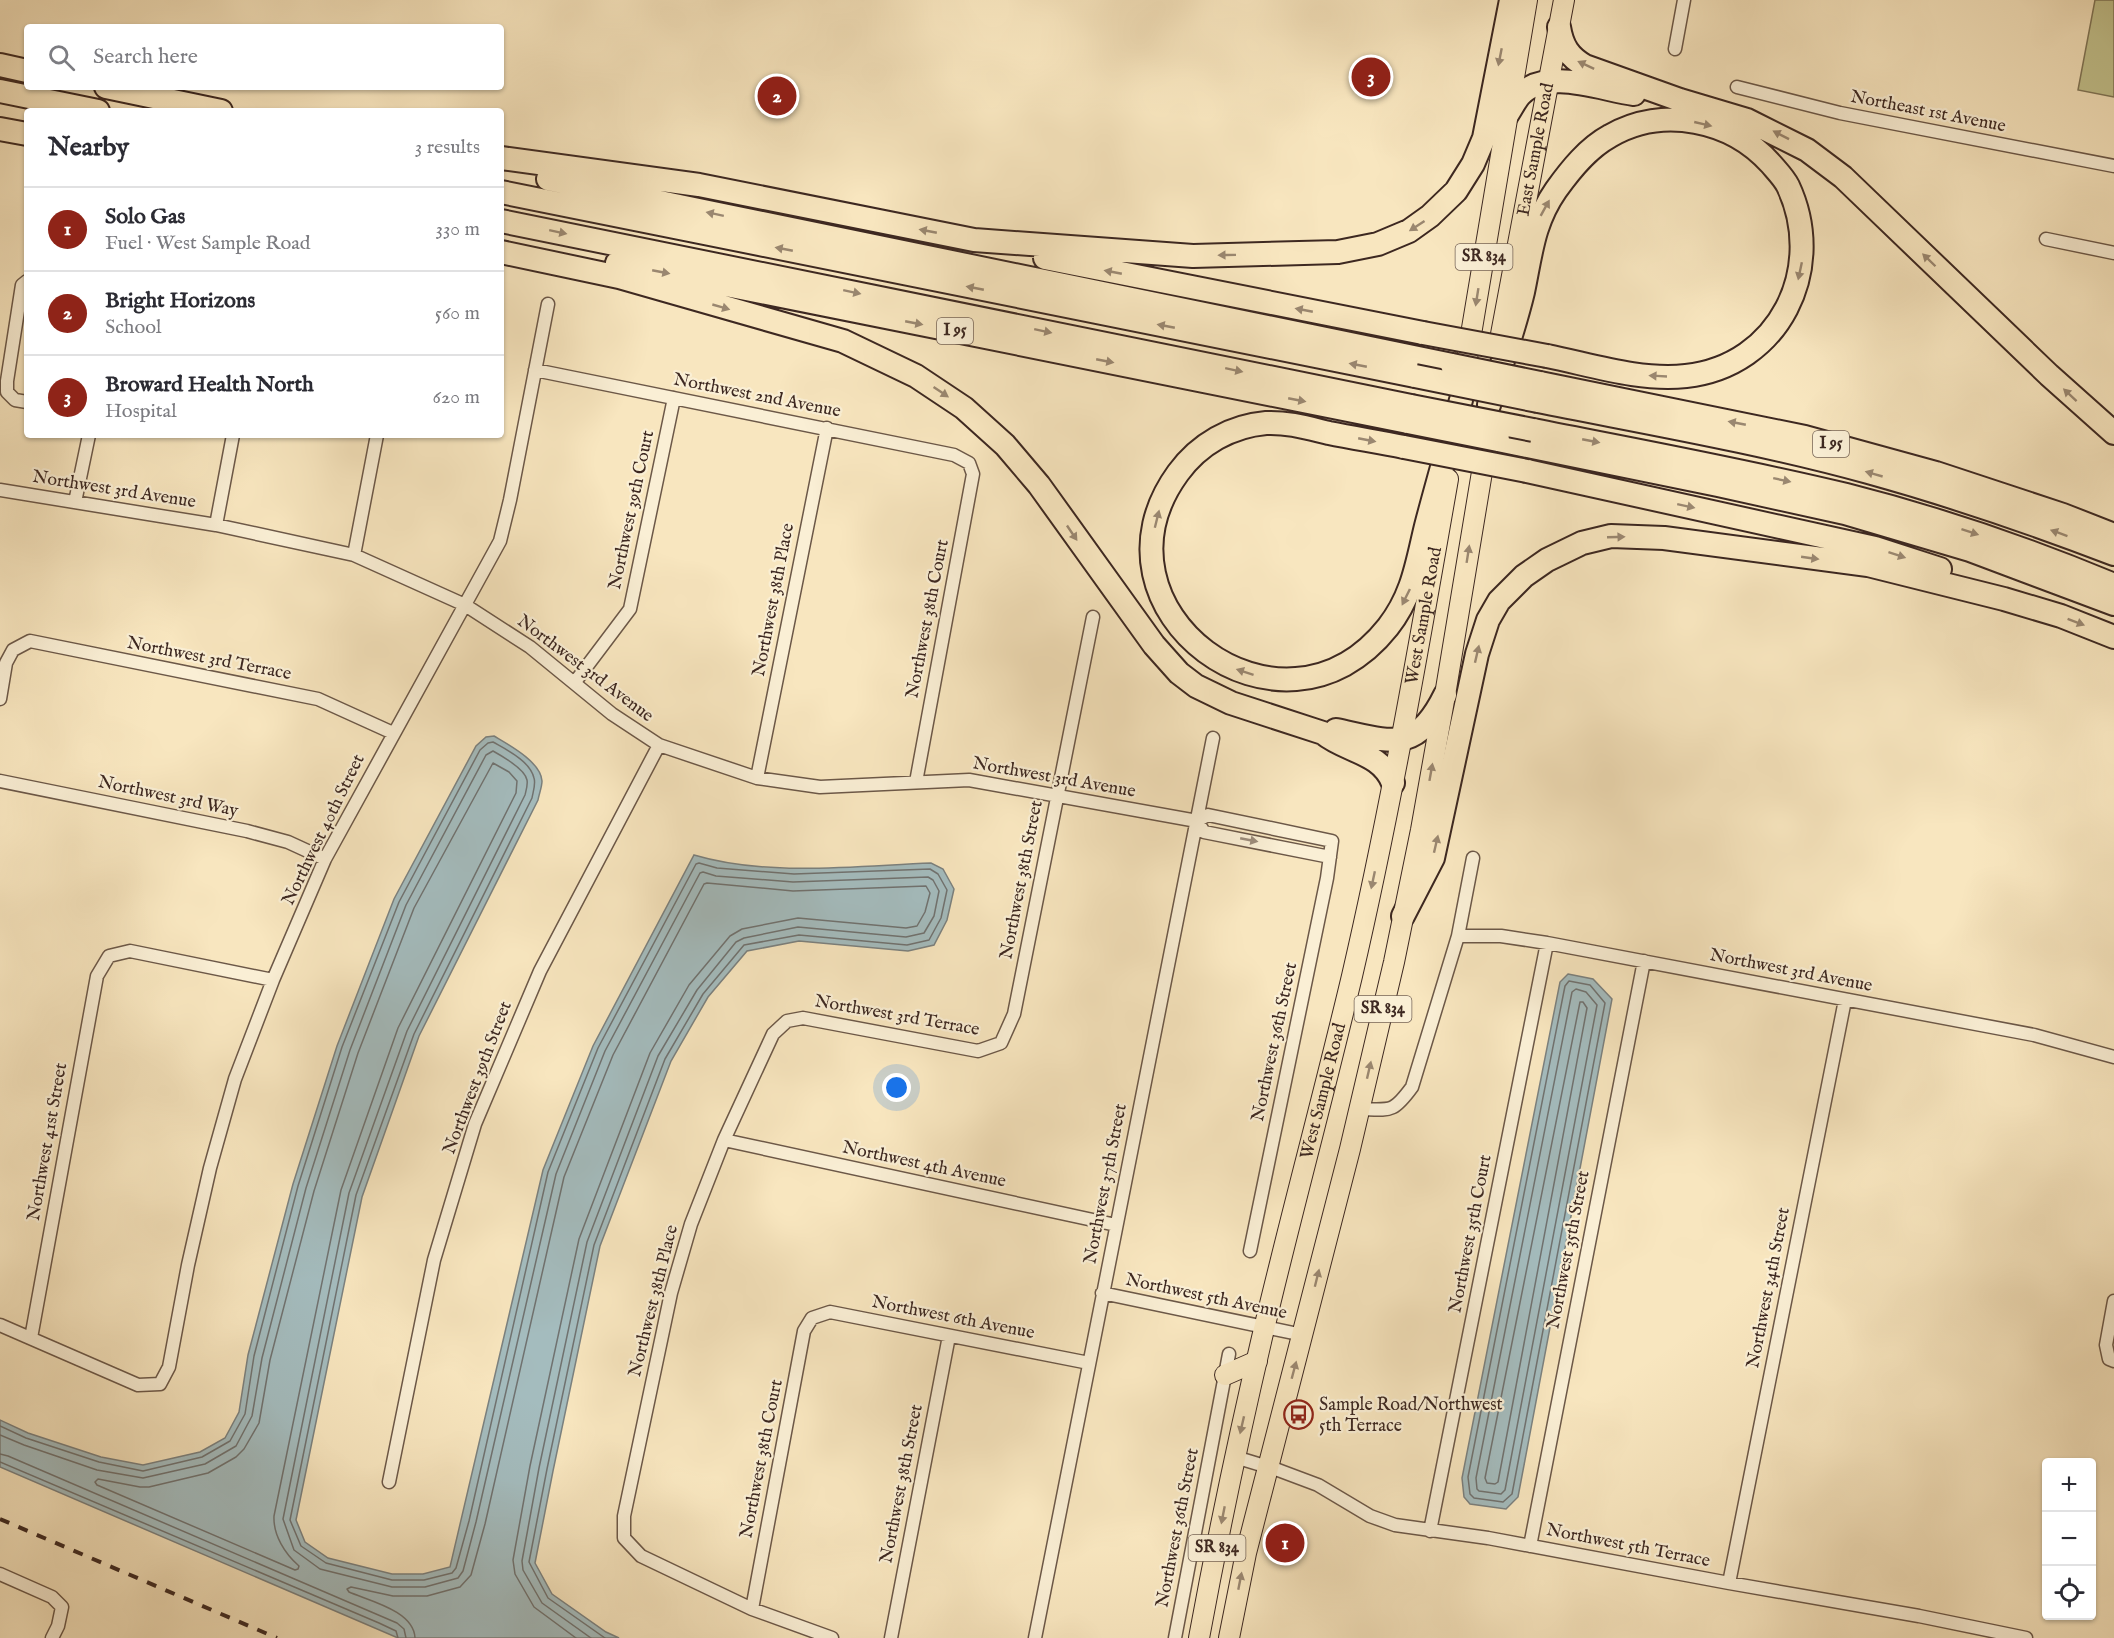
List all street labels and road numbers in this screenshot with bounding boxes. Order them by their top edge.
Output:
street label: East Sample Road [1512,81,1560,218]
street label: Northeast 1st Avenue [1848,86,2008,138]
road number: SR 834 [1456,244,1512,270]
road number: I 95 [937,318,973,344]
street label: Northwest 2nd Avenue [671,369,843,423]
street label: Northwest 39th Court [604,428,660,592]
road number: I 95 [1813,431,1849,457]
street label: Northwest 3rd Avenue [31,466,197,514]
street label: Northwest 38th Place [748,521,800,679]
street label: Northwest 38th Court [901,538,955,700]
street label: West Sample Road [1400,545,1448,686]
street label: Northwest 3rd Avenue [512,610,658,728]
street label: Northwest 3rd Terrace [125,632,293,686]
street label: Northwest 40th Street [277,751,371,909]
street label: Northwest 3rd Avenue [971,752,1137,804]
street label: Northwest 3rd Way [96,771,240,823]
street label: Northwest 38th Street [995,799,1049,961]
street label: Northwest 3rd Avenue [1708,944,1874,998]
street label: Northwest 36th Street [1247,960,1303,1124]
street label: Northwest 3rd Terrace [813,990,981,1042]
road number: SR 834 [1354,996,1412,1022]
street label: Northwest 39th Street [438,998,518,1158]
street label: West Sample Road [1295,1020,1352,1162]
street label: Northwest 41st Street [23,1061,73,1223]
street label: Northwest 37th Street [1079,1102,1133,1266]
street label: Northwest 4th Avenue [840,1136,1008,1194]
street label: Northwest 35th Court [1444,1153,1498,1315]
street label: Northwest 35th Street [1542,1169,1596,1331]
street label: Northwest 34th Street [1742,1206,1796,1370]
street label: Northwest 38th Place [624,1223,684,1379]
street label: Northwest 5th Avenue [1123,1269,1289,1325]
street label: Northwest 6th Avenue [870,1291,1036,1345]
street label: Northwest 38th Court [735,1378,789,1540]
street label: Northwest 38th Street [875,1403,929,1565]
street label: Northwest 36th Street [1151,1446,1205,1610]
street label: Northwest 5th Terrace [1544,1519,1712,1573]
road number: SR 834 [1188,1535,1246,1561]

